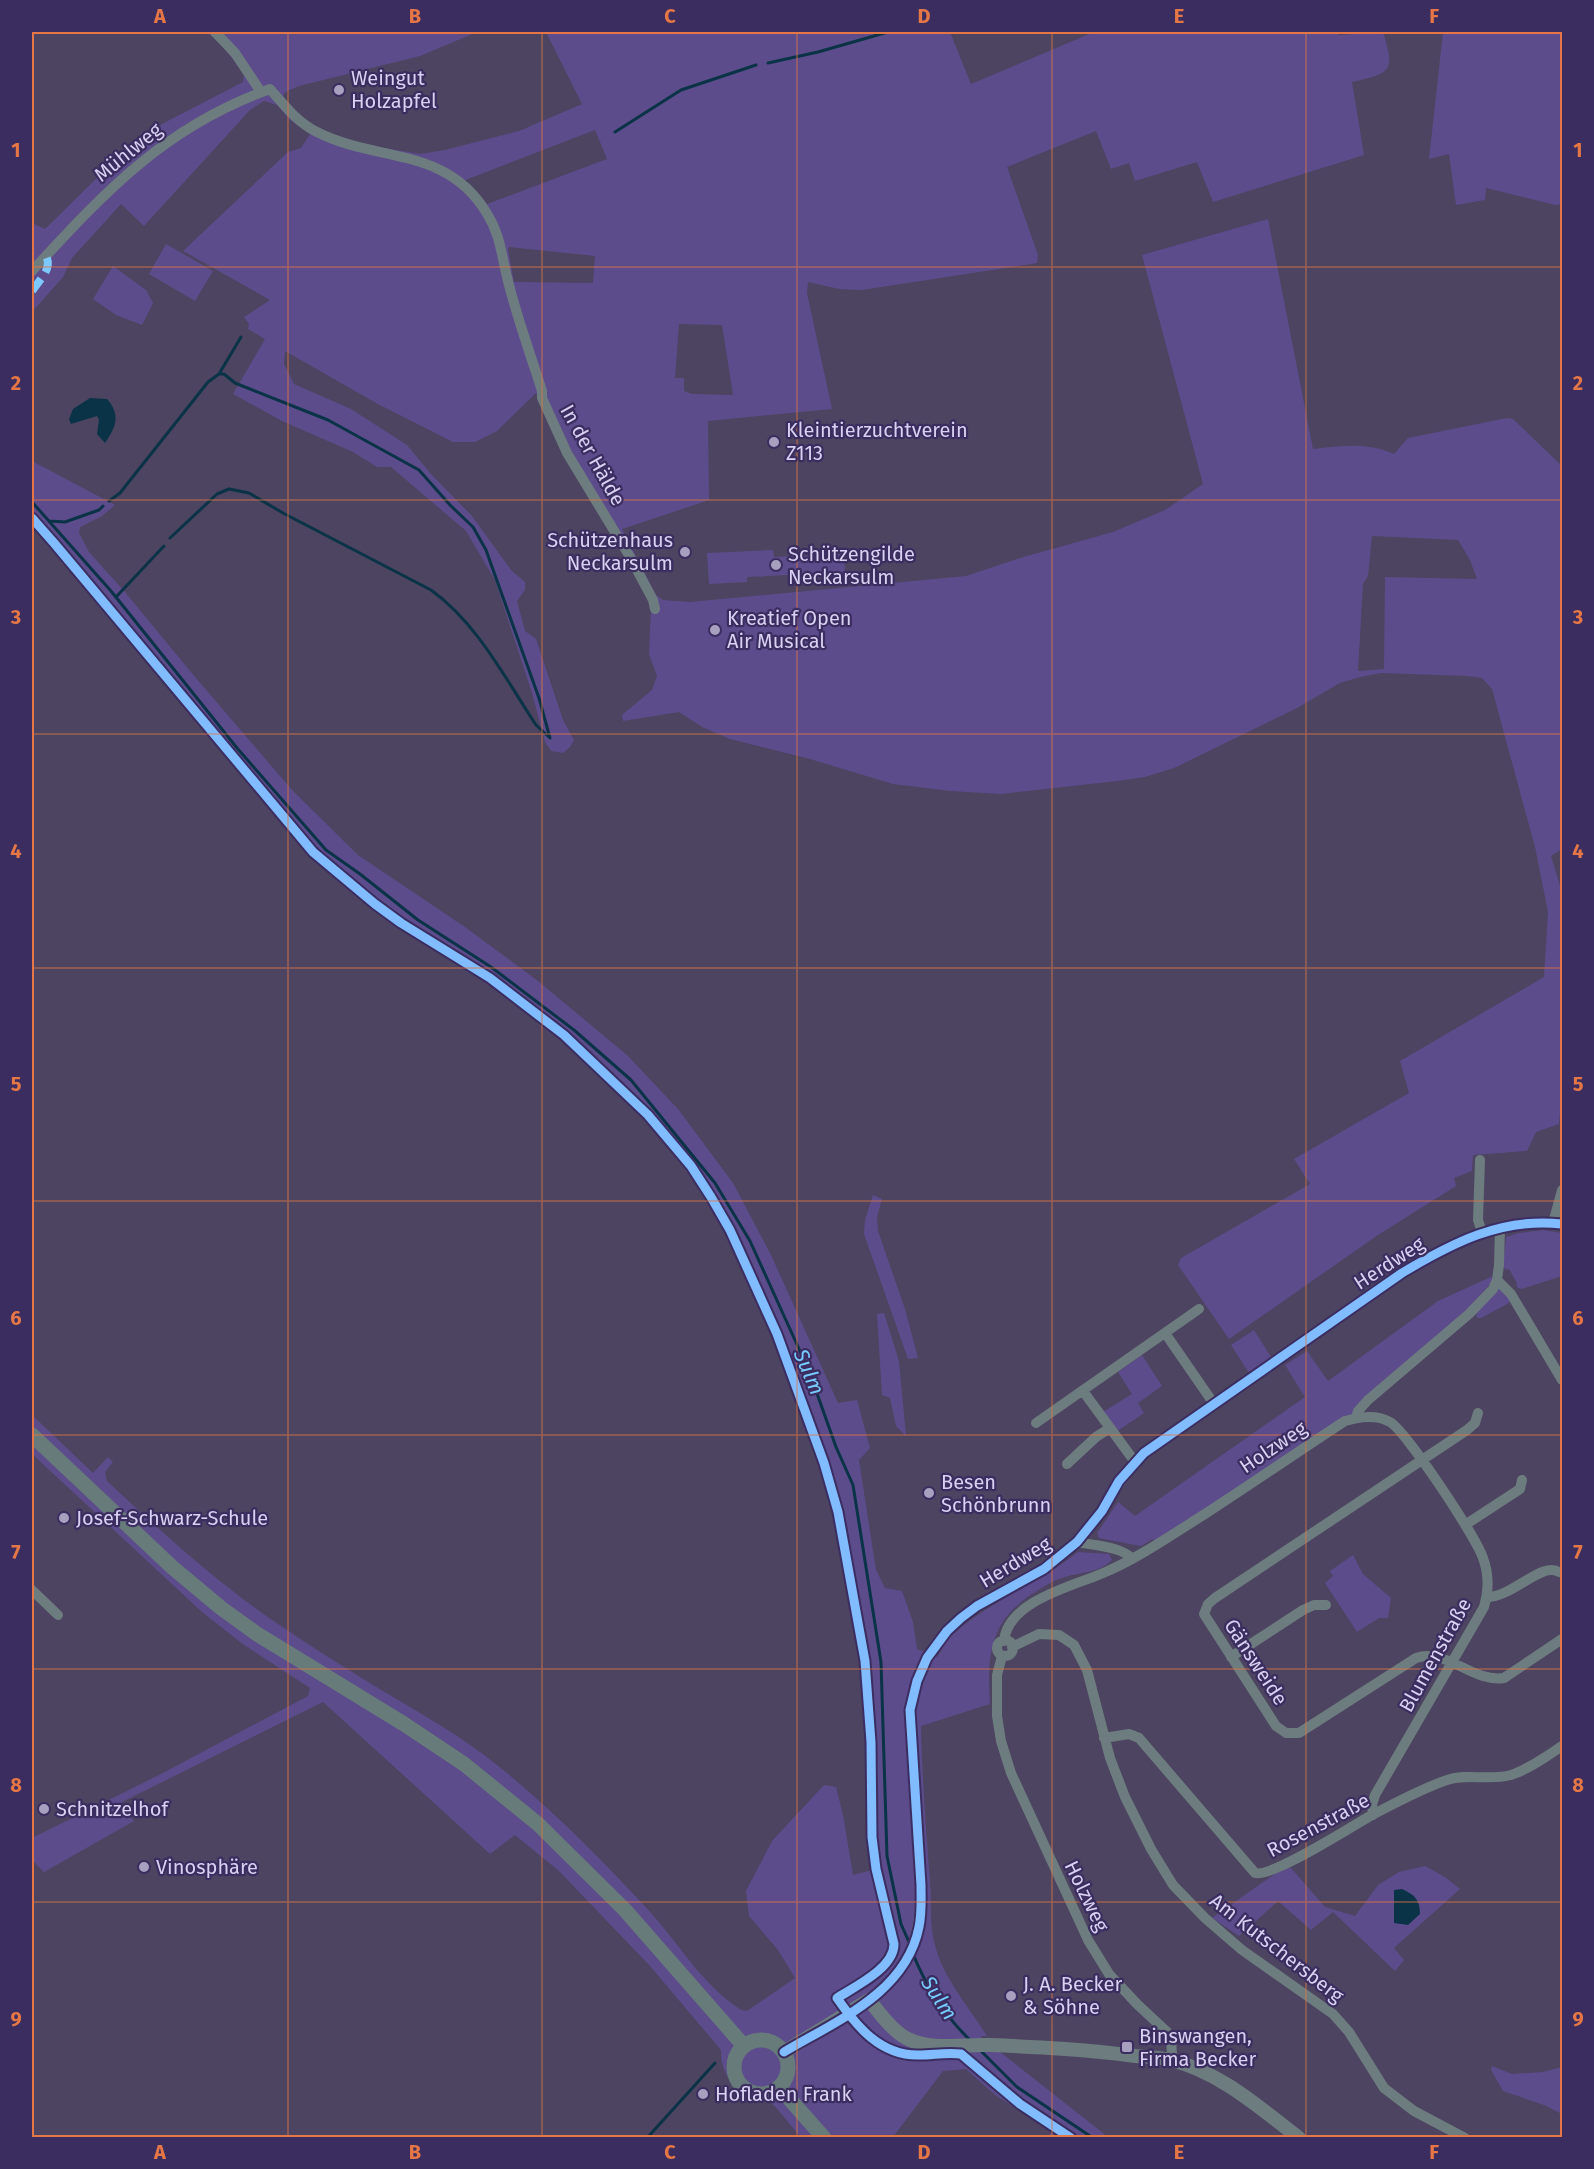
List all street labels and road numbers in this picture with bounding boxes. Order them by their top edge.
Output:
street label: Mühlweg [89,117,167,187]
street label: In der Hälde [555,400,631,510]
street label: Herdweg [1349,1231,1429,1295]
street label: Holzweg [1235,1416,1312,1478]
street label: Herdweg [975,1531,1056,1593]
street label: Blumenstraße [1394,1594,1476,1716]
street label: Gänsweide [1219,1614,1293,1710]
street label: Rosenstraße [1263,1788,1373,1862]
street label: Holzweg [1060,1857,1115,1936]
street label: Am Kutschersberg [1205,1888,1349,2008]

